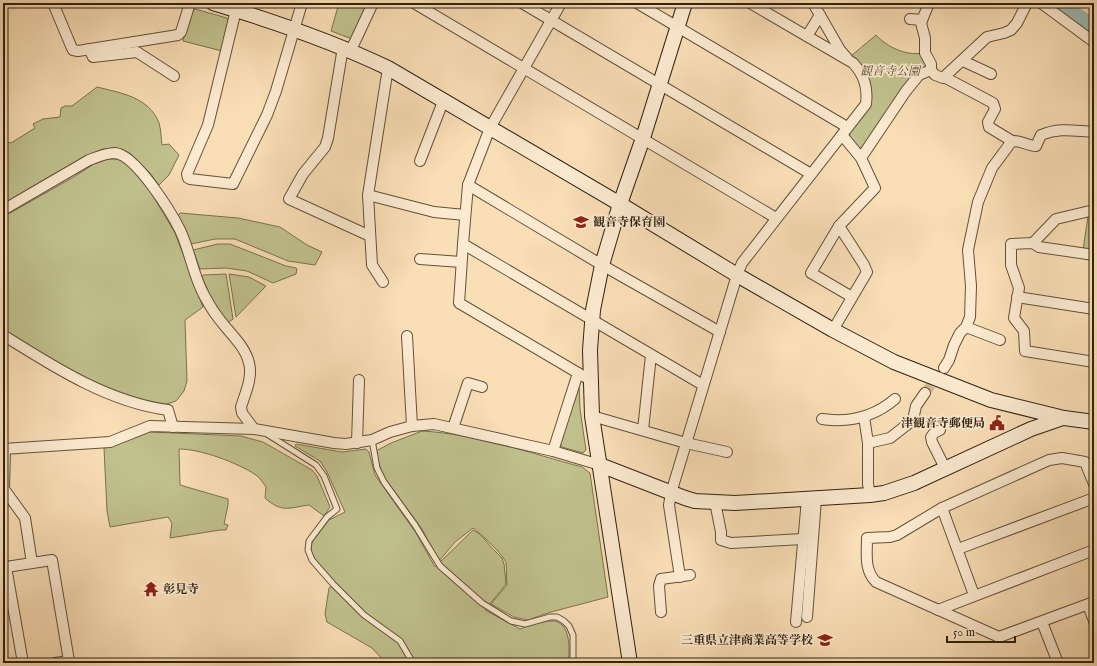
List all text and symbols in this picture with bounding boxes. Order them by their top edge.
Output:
park label: 観音寺公園 [860,64,922,79]
school or university icon: 観音寺保育園 [572,213,590,231]
place label: 観音寺保育園 [593,215,665,230]
public building icon: 津観音寺郵便局 [988,414,1006,432]
place label: 津観音寺郵便局 [901,416,985,431]
temple icon: 彰見寺 [142,580,160,598]
place label: 彰見寺 [163,582,199,597]
scale bar [947,618,1015,644]
text: 50 m [953,625,975,640]
school or university icon: 三重県立津商業高等学校 [816,631,834,649]
place label: 三重県立津商業高等学校 [681,633,813,648]

